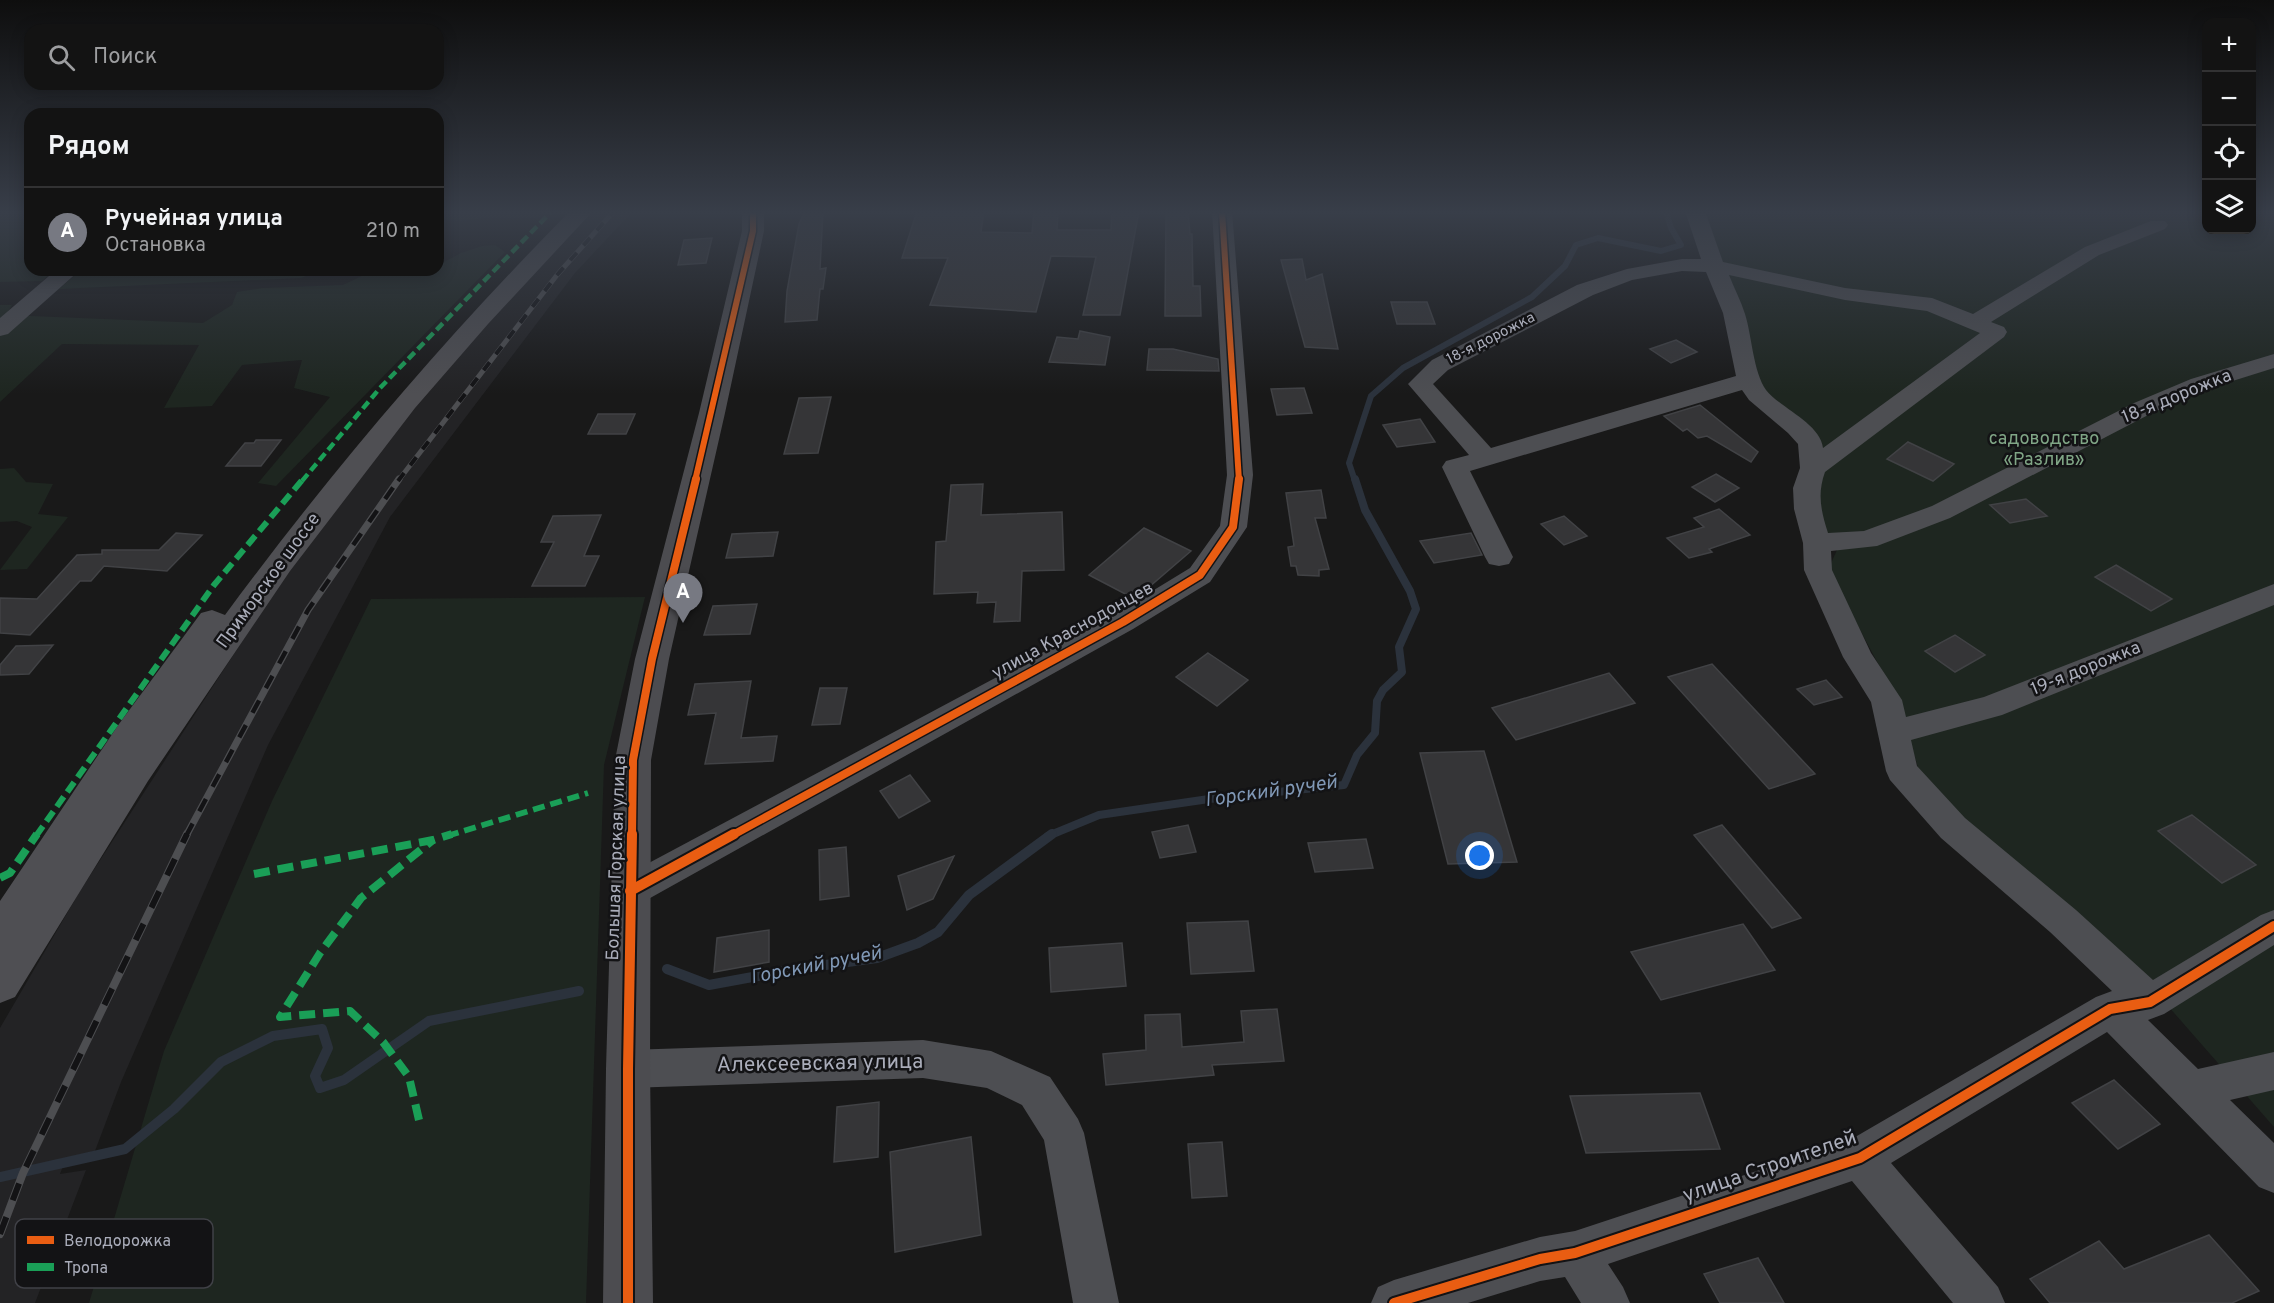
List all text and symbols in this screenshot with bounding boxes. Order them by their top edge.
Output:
map controls [2202,18,2256,234]
button: + [2202,18,2256,72]
search box [24,24,444,90]
icon: search [45,41,78,74]
text: Поиск [93,44,157,71]
button: − [2202,72,2256,126]
button: locate [2202,126,2256,180]
text: Рядом [48,131,130,164]
button: layers [2202,180,2256,234]
text: Ручейная улица [105,206,283,233]
text: A [60,219,75,245]
text: 210 m [366,219,420,245]
text: Остановка [105,233,206,259]
street label: 18-я дорожка [1444,309,1538,369]
street label: 18-я дорожка [2119,365,2235,429]
park label: садоводство «Разлив» [1989,428,2099,472]
street label: Приморское шоссе [212,509,326,653]
pin: A [664,574,702,623]
street label: улица Краснодонцев [988,577,1158,685]
street label: 19-я дорожка [2028,637,2144,701]
street label: Большая Горская улица [602,755,632,961]
water label: Горский ручей [1203,770,1340,814]
your location [1465,841,1494,870]
water label: Горский ручей [748,940,885,991]
street label: Алексеевская улица [717,1049,923,1079]
street label: улица Строителей [1679,1125,1861,1209]
legend [15,1219,213,1288]
text: Велодорожка [64,1232,171,1252]
text: Тропа [64,1259,108,1279]

